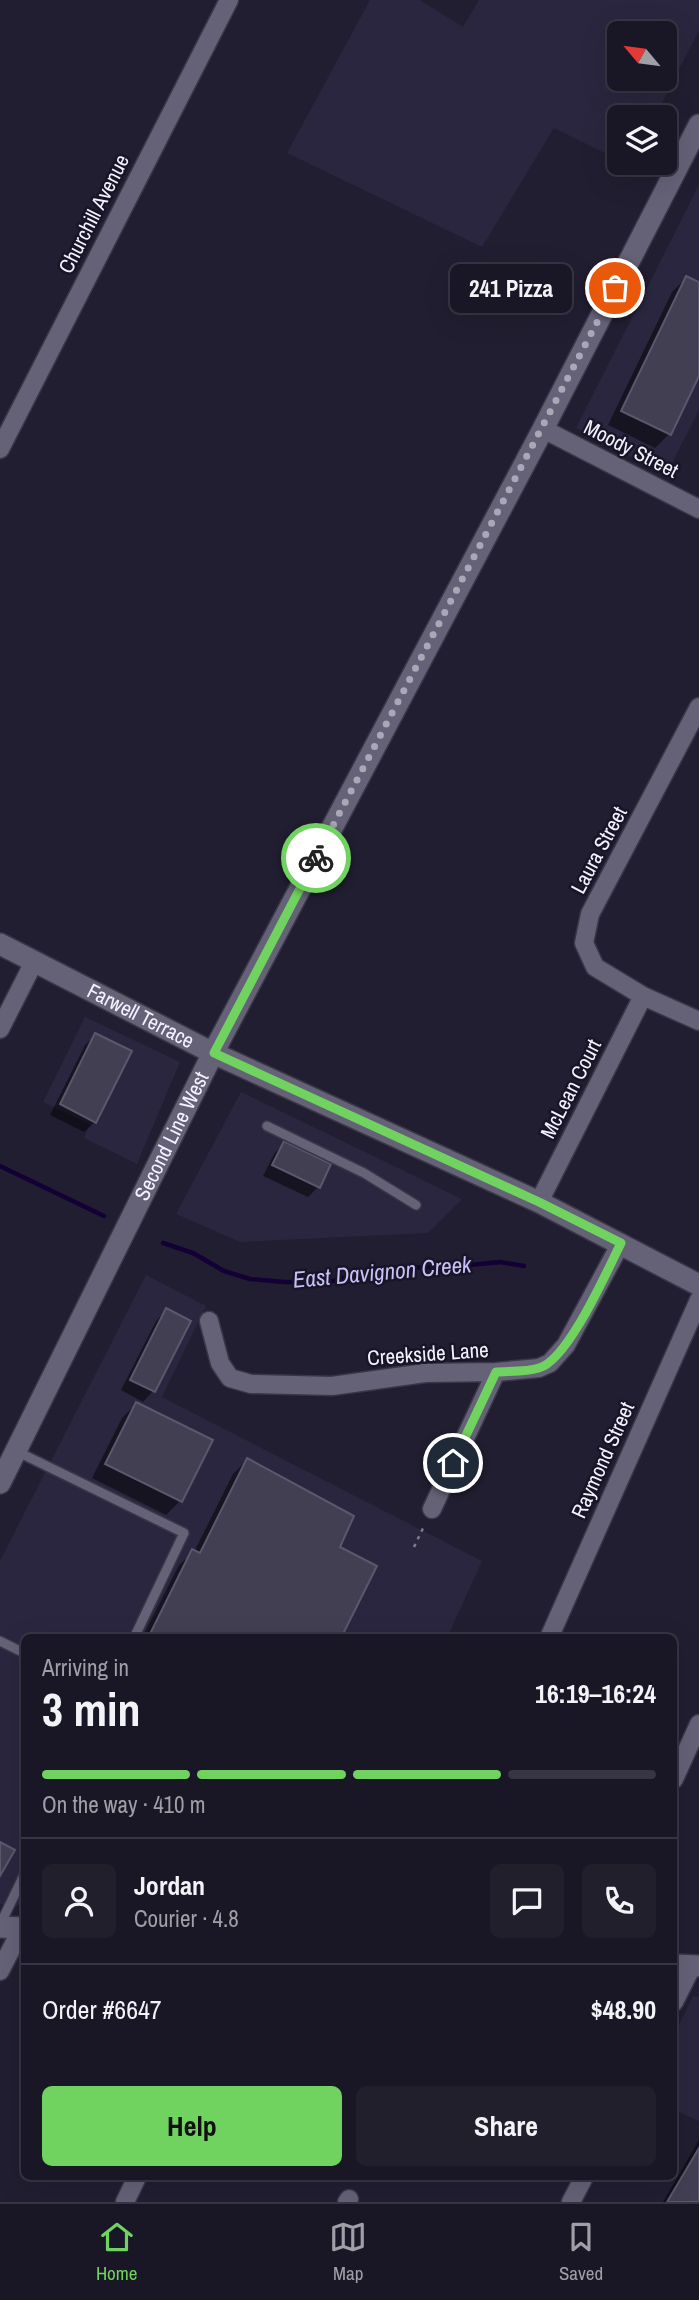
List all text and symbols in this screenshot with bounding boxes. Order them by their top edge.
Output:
north arrow [607,21,677,91]
map controls [607,21,677,175]
button: layers [607,105,677,175]
street label: Churchill Avenue [51,149,136,278]
pin [585,258,645,318]
callout: 241 Pizza [450,264,573,312]
icon: bag [596,269,634,307]
text: 241 Pizza [469,273,553,304]
street label: Moody Street [579,412,684,485]
street label: Laura Street [564,801,634,898]
courier [281,823,351,893]
icon: bike [297,839,335,877]
street label: Farwell Terrace [82,976,199,1055]
street label: McLean Court [533,1034,608,1144]
street label: Second Line West [127,1066,216,1205]
water label: East Davignon Creek [291,1248,474,1295]
street label: Creekside Lane [366,1335,490,1372]
street label: Raymond Street [564,1397,641,1523]
pin [423,1433,483,1493]
icon: home [434,1444,472,1482]
text: Arriving in [42,1652,129,1683]
text: 16:19–16:24 [535,1676,656,1711]
text: 3 min [42,1678,141,1740]
text: On the way · 410 m [42,1789,206,1820]
button: person [42,1864,116,1938]
button: chat [490,1864,564,1938]
button: phone [582,1864,656,1938]
text: Jordan [134,1868,205,1903]
text: Courier · 4.8 [134,1903,239,1934]
text: Order #6647 [42,1992,162,2027]
text: $48.90 [591,1992,656,2027]
button: Help [42,2086,342,2166]
button: Share [356,2086,656,2166]
tab: Home [96,2218,137,2286]
tab: Map [329,2218,367,2286]
tab: Saved [559,2218,603,2286]

